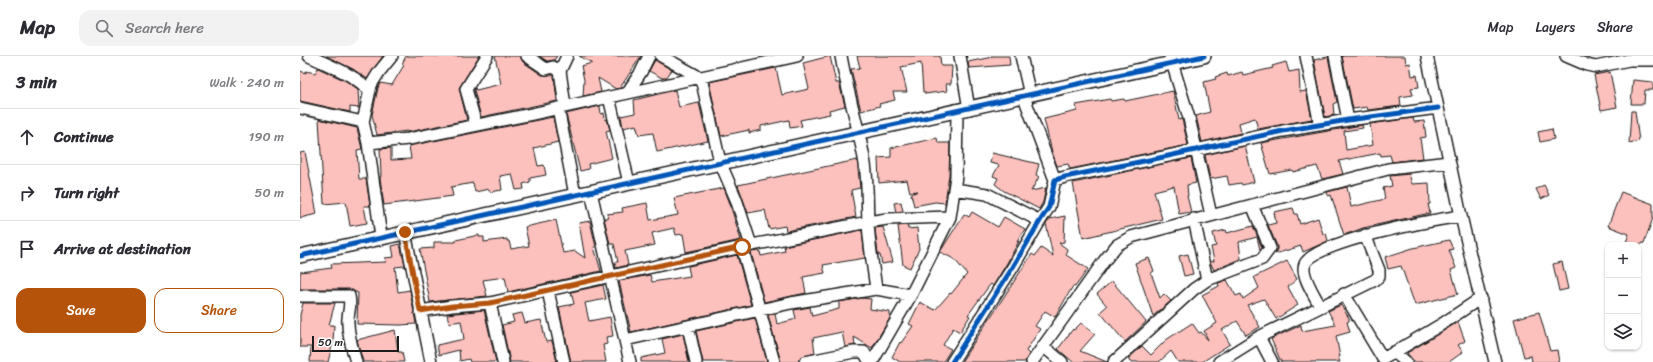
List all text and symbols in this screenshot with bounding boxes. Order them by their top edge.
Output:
search box [79,10,359,46]
text: Map [20,11,55,44]
text: Search here [125,15,204,41]
text: Map [1488,15,1513,40]
text: Layers [1535,15,1575,40]
text: Share [1597,15,1633,40]
icon: search [93,17,115,39]
text: 3 min [16,67,57,97]
text: Walk · 240 m [209,71,284,94]
text: Continue [54,124,114,150]
text: 190 m [249,125,284,148]
icon: ahead [16,126,38,148]
text: Turn right [54,180,119,206]
text: 50 m [254,181,284,204]
icon: right [16,182,38,204]
route end [396,223,414,241]
text: Arrive at destination [54,236,191,262]
icon: arrive [16,238,38,260]
route start [733,238,751,256]
map controls [1605,242,1641,350]
button: + [1605,242,1641,278]
button: − [1605,278,1641,314]
button: Save [16,288,146,333]
button: Share [154,288,284,333]
button: layers [1605,314,1641,350]
text: 50 m [318,333,343,352]
scale bar [312,334,399,353]

